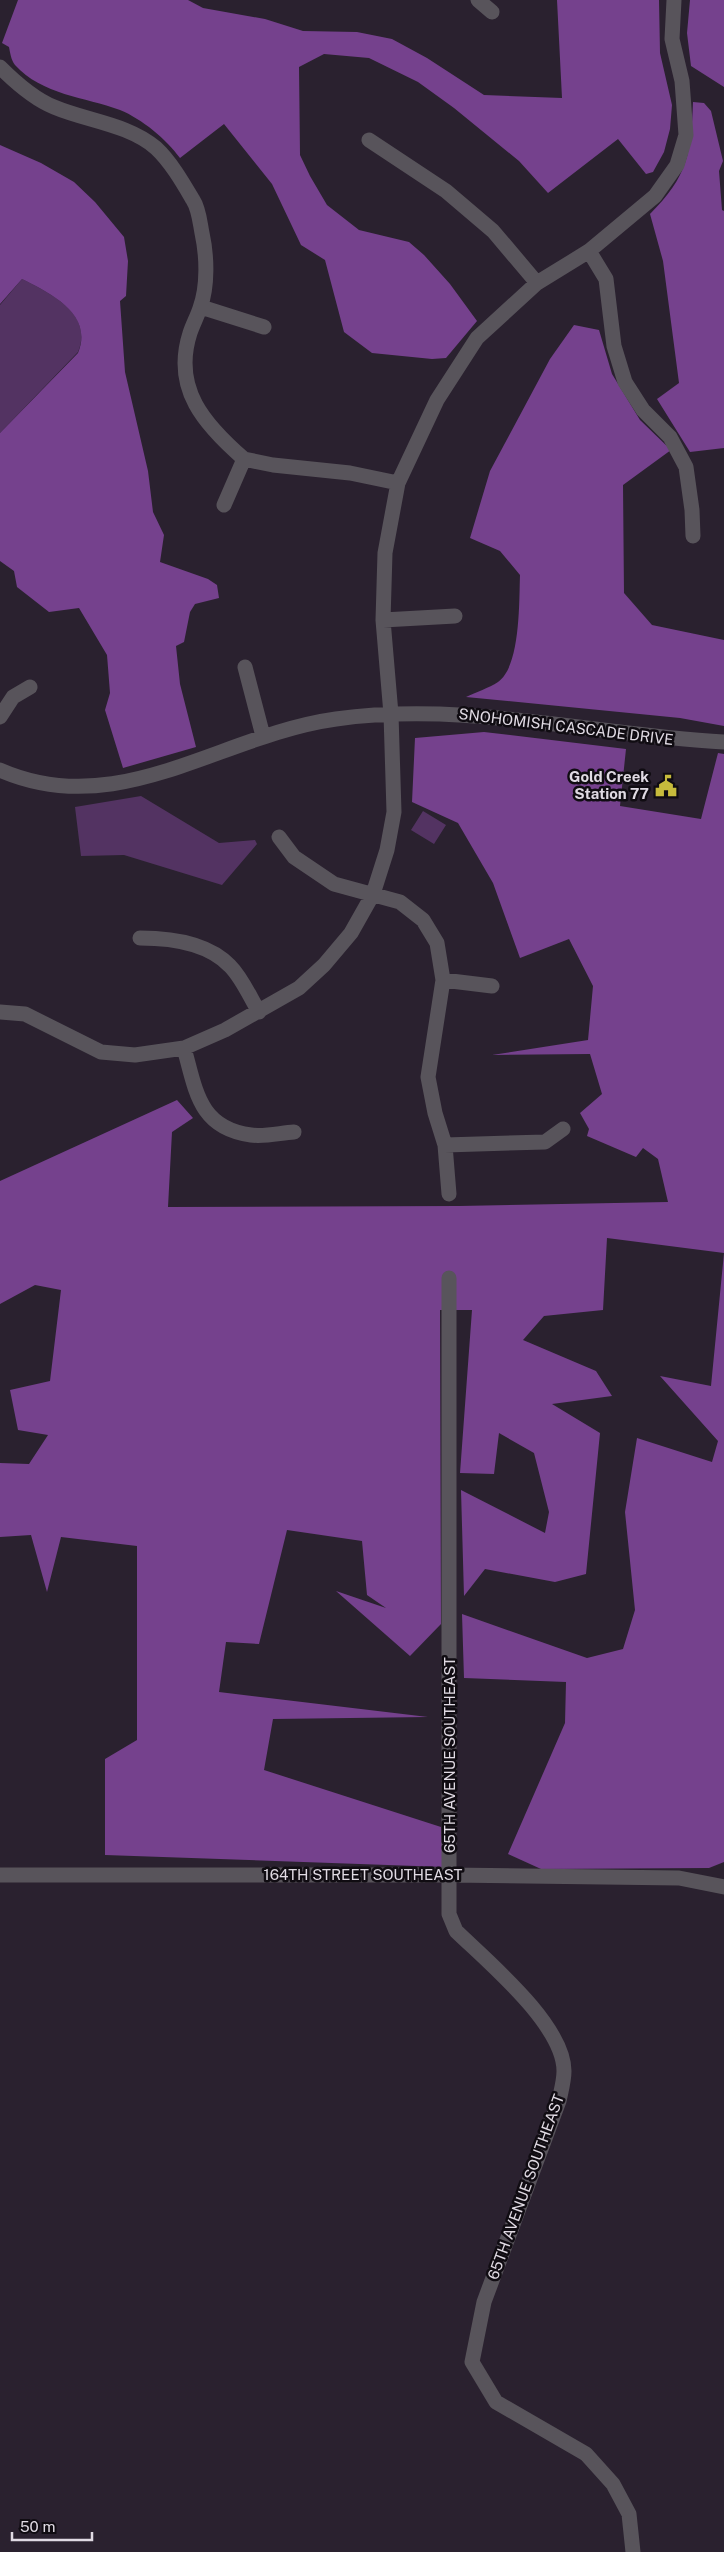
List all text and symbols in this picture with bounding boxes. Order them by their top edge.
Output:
street label: SNOHOMISH CASCADE DRIVE [458,705,674,748]
place label: Gold Creek Station 77 [569,768,649,802]
public building icon: Gold Creek Station 77 [653,773,679,799]
street label: 65TH AVENUE SOUTHEAST [441,1657,458,1853]
street label: 164TH STREET SOUTHEAST [264,1866,463,1883]
street label: 65TH AVENUE SOUTHEAST [484,2092,567,2282]
scale bar [12,2510,92,2542]
text: 50 m [20,2518,55,2535]

